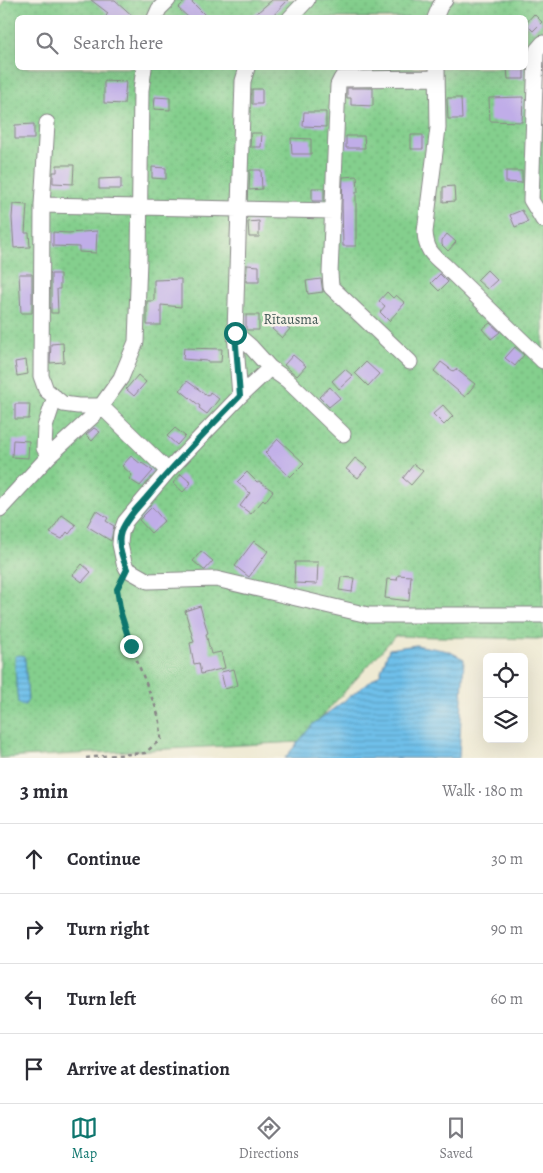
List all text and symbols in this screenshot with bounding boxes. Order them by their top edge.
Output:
search box [15,15,528,70]
icon: search [33,29,61,57]
text: Search here [73,30,163,56]
park label: Rītausma [264,310,319,329]
route start [224,322,247,345]
route end [120,635,143,658]
map controls [483,653,528,743]
button: locate [483,653,528,698]
button: layers [483,698,528,743]
text: 3 min [20,777,68,805]
text: Walk · 180 m [442,780,523,802]
icon: ahead [20,845,48,873]
text: Continue [67,846,141,872]
text: 30 m [491,848,523,870]
icon: right [20,915,48,943]
text: Turn right [67,916,149,942]
text: 90 m [491,918,523,940]
icon: left [20,985,48,1013]
text: Turn left [67,986,136,1012]
text: 60 m [491,988,523,1010]
icon: arrive [20,1055,48,1083]
text: Arrive at destination [67,1056,230,1082]
tab: Map [70,1114,98,1163]
tab: Directions [239,1114,299,1163]
tab: Saved [440,1114,473,1163]

